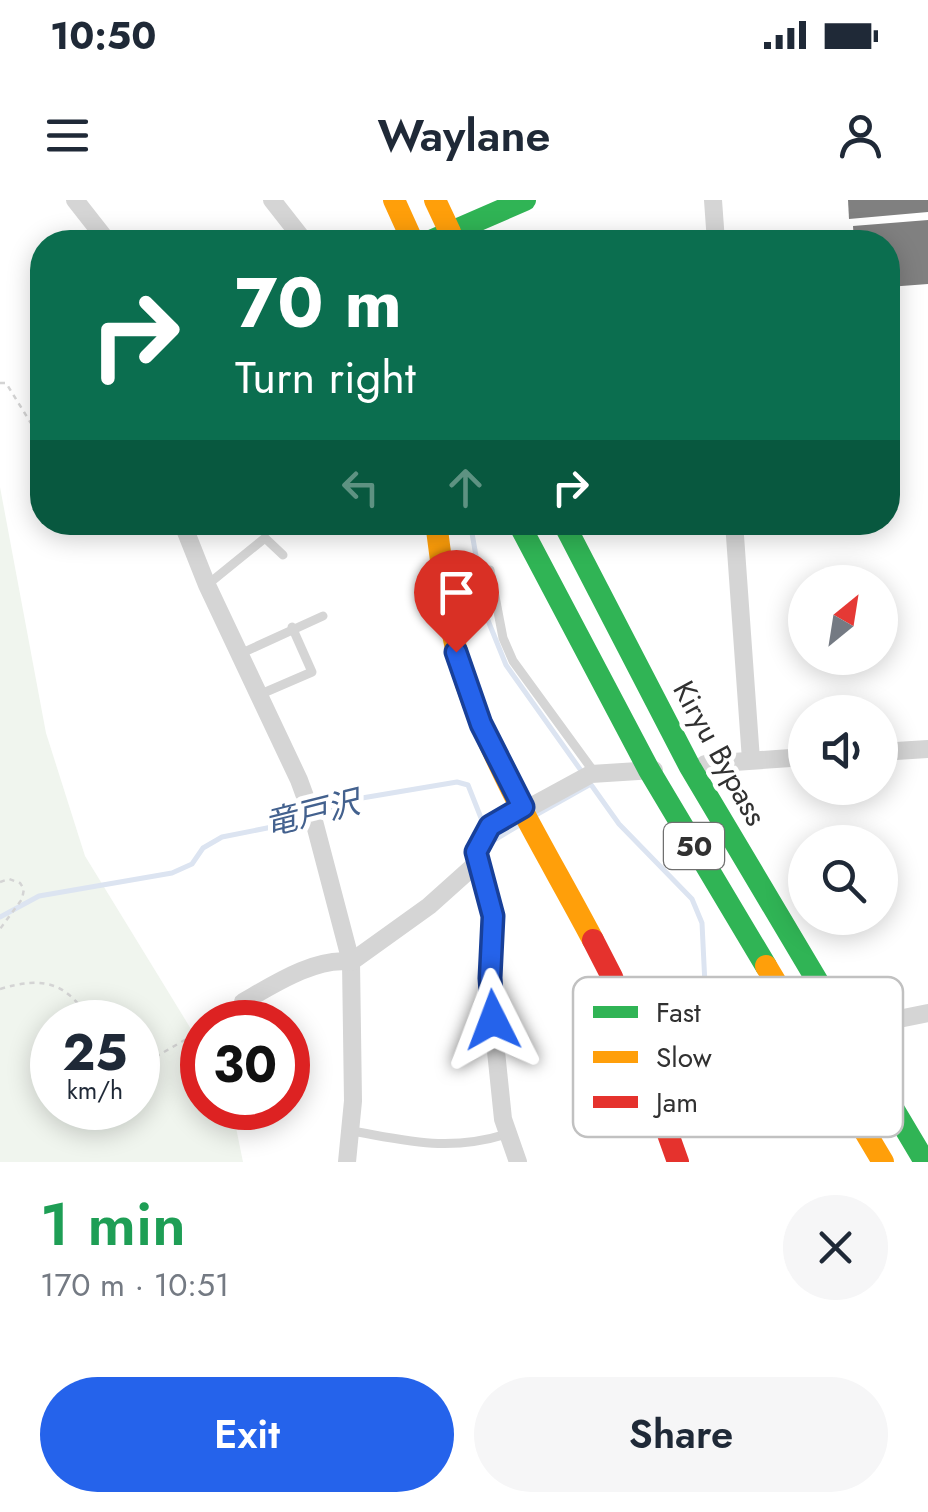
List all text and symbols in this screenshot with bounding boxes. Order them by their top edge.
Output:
text: 10:50 [50,8,156,63]
text: Waylane [377,103,551,168]
icon: menu [40,108,95,163]
icon: person [833,108,888,163]
text: 70 m [235,252,402,353]
icon: right [70,270,200,400]
text: Turn right [235,345,416,410]
icon: left [333,460,388,515]
icon: ahead [438,460,493,515]
icon: right [543,460,598,515]
pin [414,550,499,653]
icon: arrive [429,565,484,620]
north arrow [788,565,898,675]
map controls [788,565,898,935]
street label: Kiryu Bypass [663,673,777,833]
button: sound [788,695,898,805]
water label: 竜戸沢 [260,778,368,847]
road number: 50 [664,823,724,869]
button: search [788,825,898,935]
position arrow [441,968,545,1072]
legend [573,977,903,1137]
text: Fast [656,992,701,1033]
speed limit sign: 30 [180,1000,310,1130]
text: 25 [62,1016,128,1089]
text: Slow [656,1037,712,1078]
text: km/h [67,1072,123,1108]
text: Jam [652,1082,698,1123]
text: 1 min [40,1181,186,1268]
button: close [783,1195,888,1300]
text: 170 m · 10:51 [40,1262,229,1308]
button: Exit [40,1377,454,1492]
button: Share [474,1377,888,1492]

